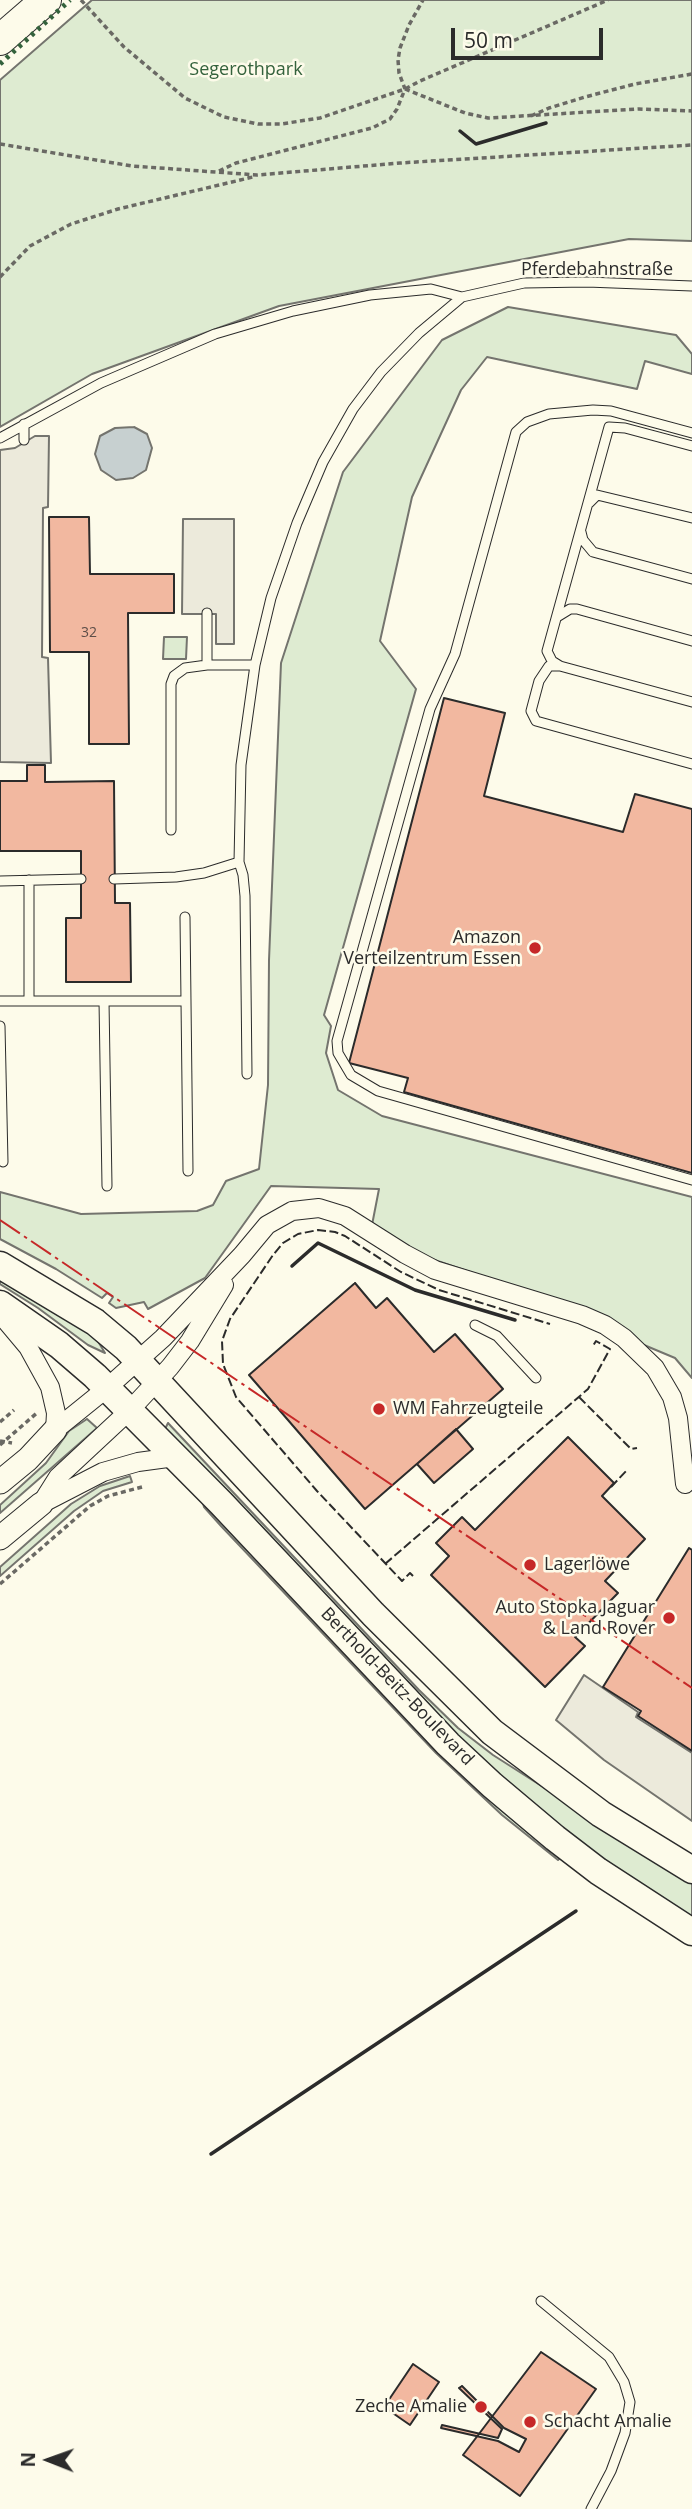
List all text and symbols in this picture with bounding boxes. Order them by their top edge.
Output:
scale bar [454,14,606,58]
text: 50 m [464,26,513,54]
park label: Segerothpark [189,59,303,81]
street label: Pferdebahnstraße [521,259,673,281]
house number: 32 [81,625,97,641]
place label: Amazon Verteilzentrum Essen [343,927,521,970]
marker: Amazon Verteilzentrum Essen [527,940,543,956]
place label: WM Fahrzeugteile [393,1398,543,1420]
marker: WM Fahrzeugteile [371,1401,387,1417]
place label: Lagerlöwe [544,1554,630,1576]
marker: Lagerlöwe [522,1557,538,1573]
place label: Auto Stopka Jaguar & Land Rover [495,1597,655,1640]
street label: Berthold-Beitz-Boulevard [316,1604,478,1770]
marker: Auto Stopka Jaguar & Land Rover [661,1610,677,1626]
place label: Zeche Amalie [355,2396,467,2418]
marker: Zeche Amalie [473,2399,489,2415]
place label: Schacht Amalie [544,2411,672,2433]
marker: Schacht Amalie [522,2414,538,2430]
north arrow [14,2425,84,2495]
text: N [15,2452,41,2468]

